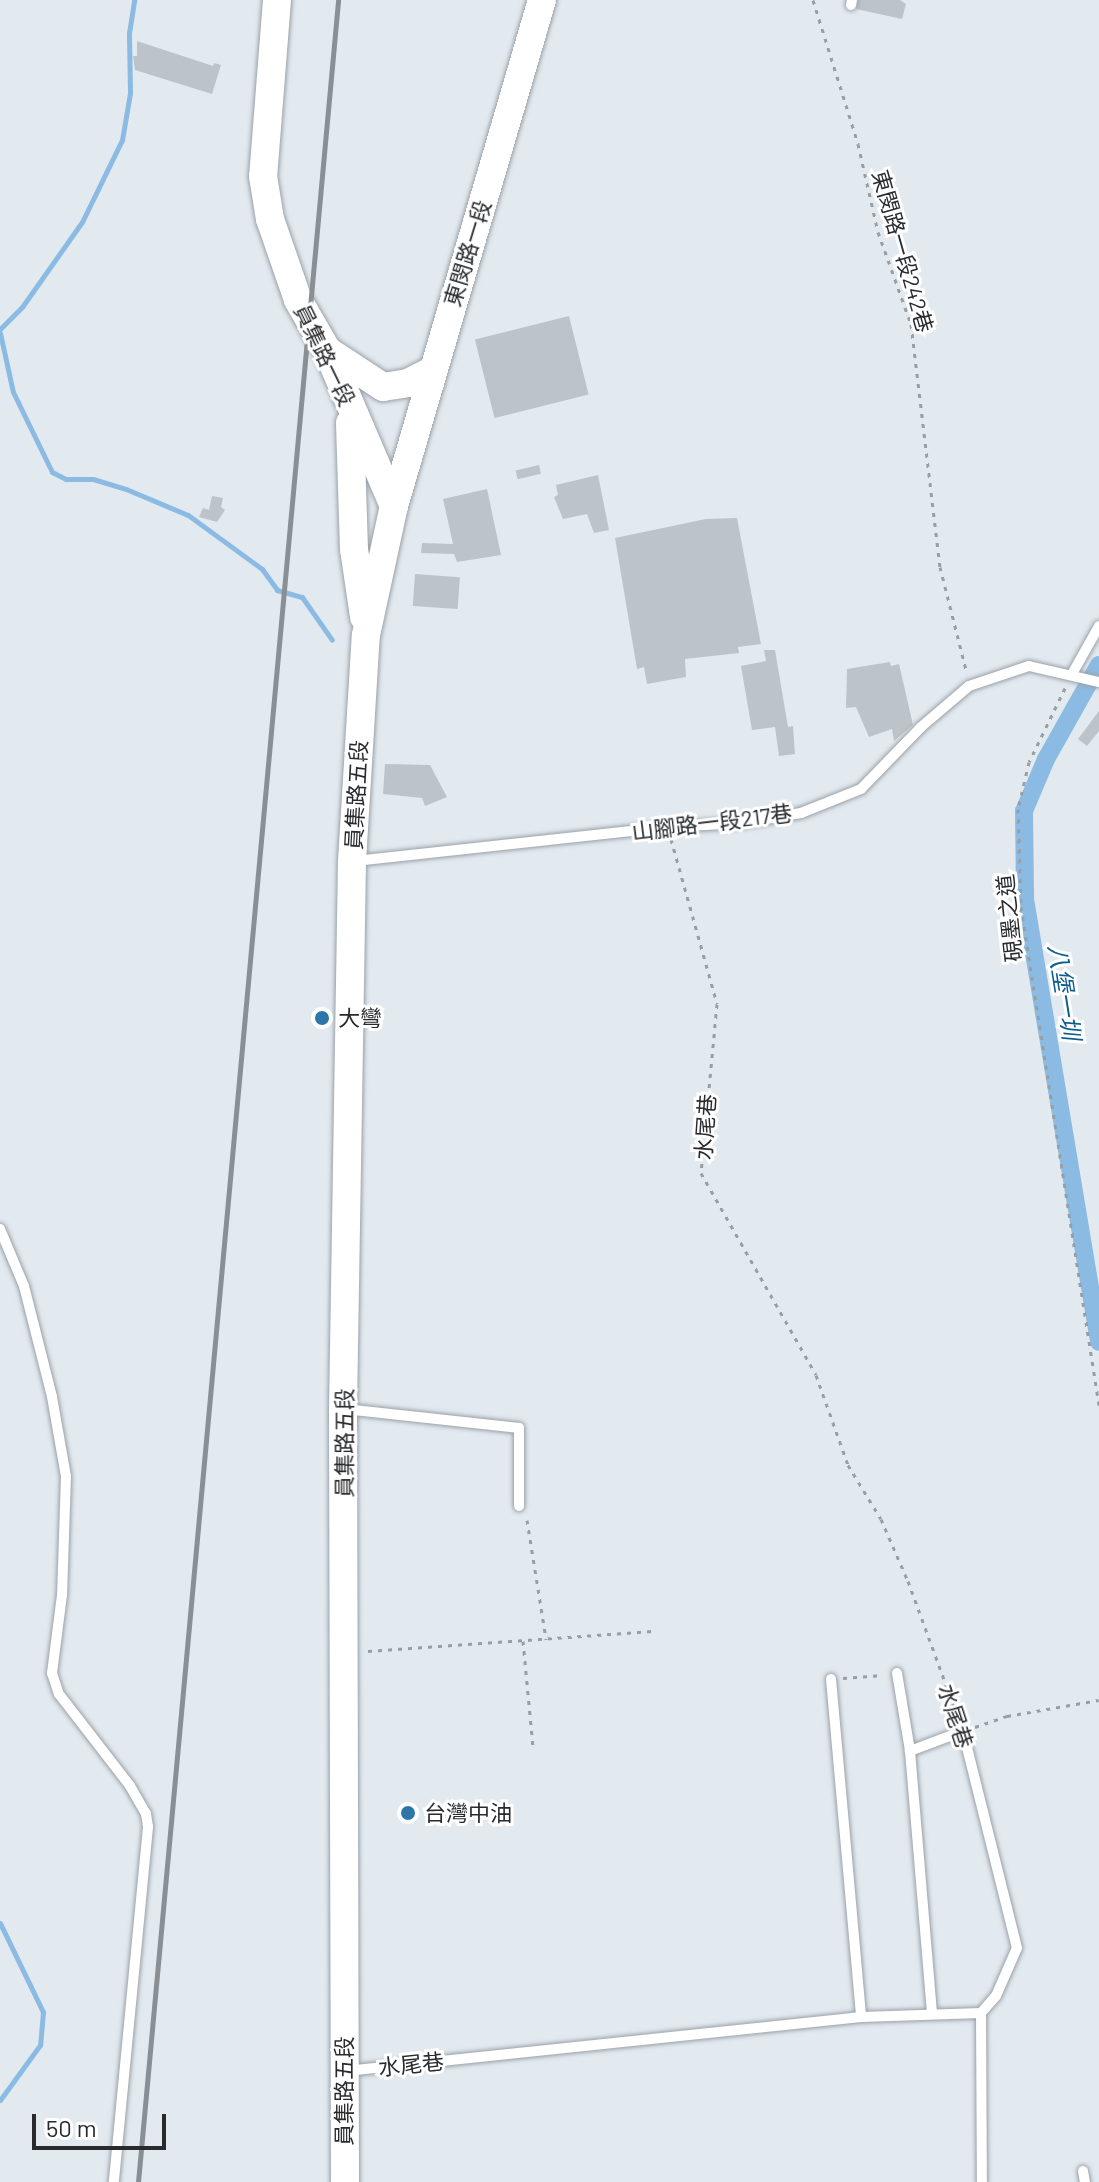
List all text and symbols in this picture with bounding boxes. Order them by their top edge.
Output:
street label: 東閔路一段242巷 [867,167,939,335]
street label: 東閔路一段 [438,197,496,309]
street label: 員集路一段 [289,300,361,410]
street label: 員集路五段 [340,739,372,851]
street label: 山腳路一段217巷 [630,799,794,845]
street label: 硯墨之道 [991,873,1027,963]
water label: 八堡一圳 [1043,942,1087,1042]
place label: 大彎 [338,1005,382,1031]
marker: 大彎 [313,1009,331,1027]
street label: 水尾巷 [690,1093,720,1161]
street label: 員集路五段 [331,1388,357,1498]
street label: 水尾巷 [933,1681,979,1751]
place label: 台灣中油 [424,1800,512,1826]
marker: 台灣中油 [399,1804,417,1822]
street label: 員集路五段 [331,2036,357,2146]
street label: 水尾巷 [377,2047,445,2081]
scale bar [36,2098,170,2148]
text: 50 m [46,2113,97,2142]

